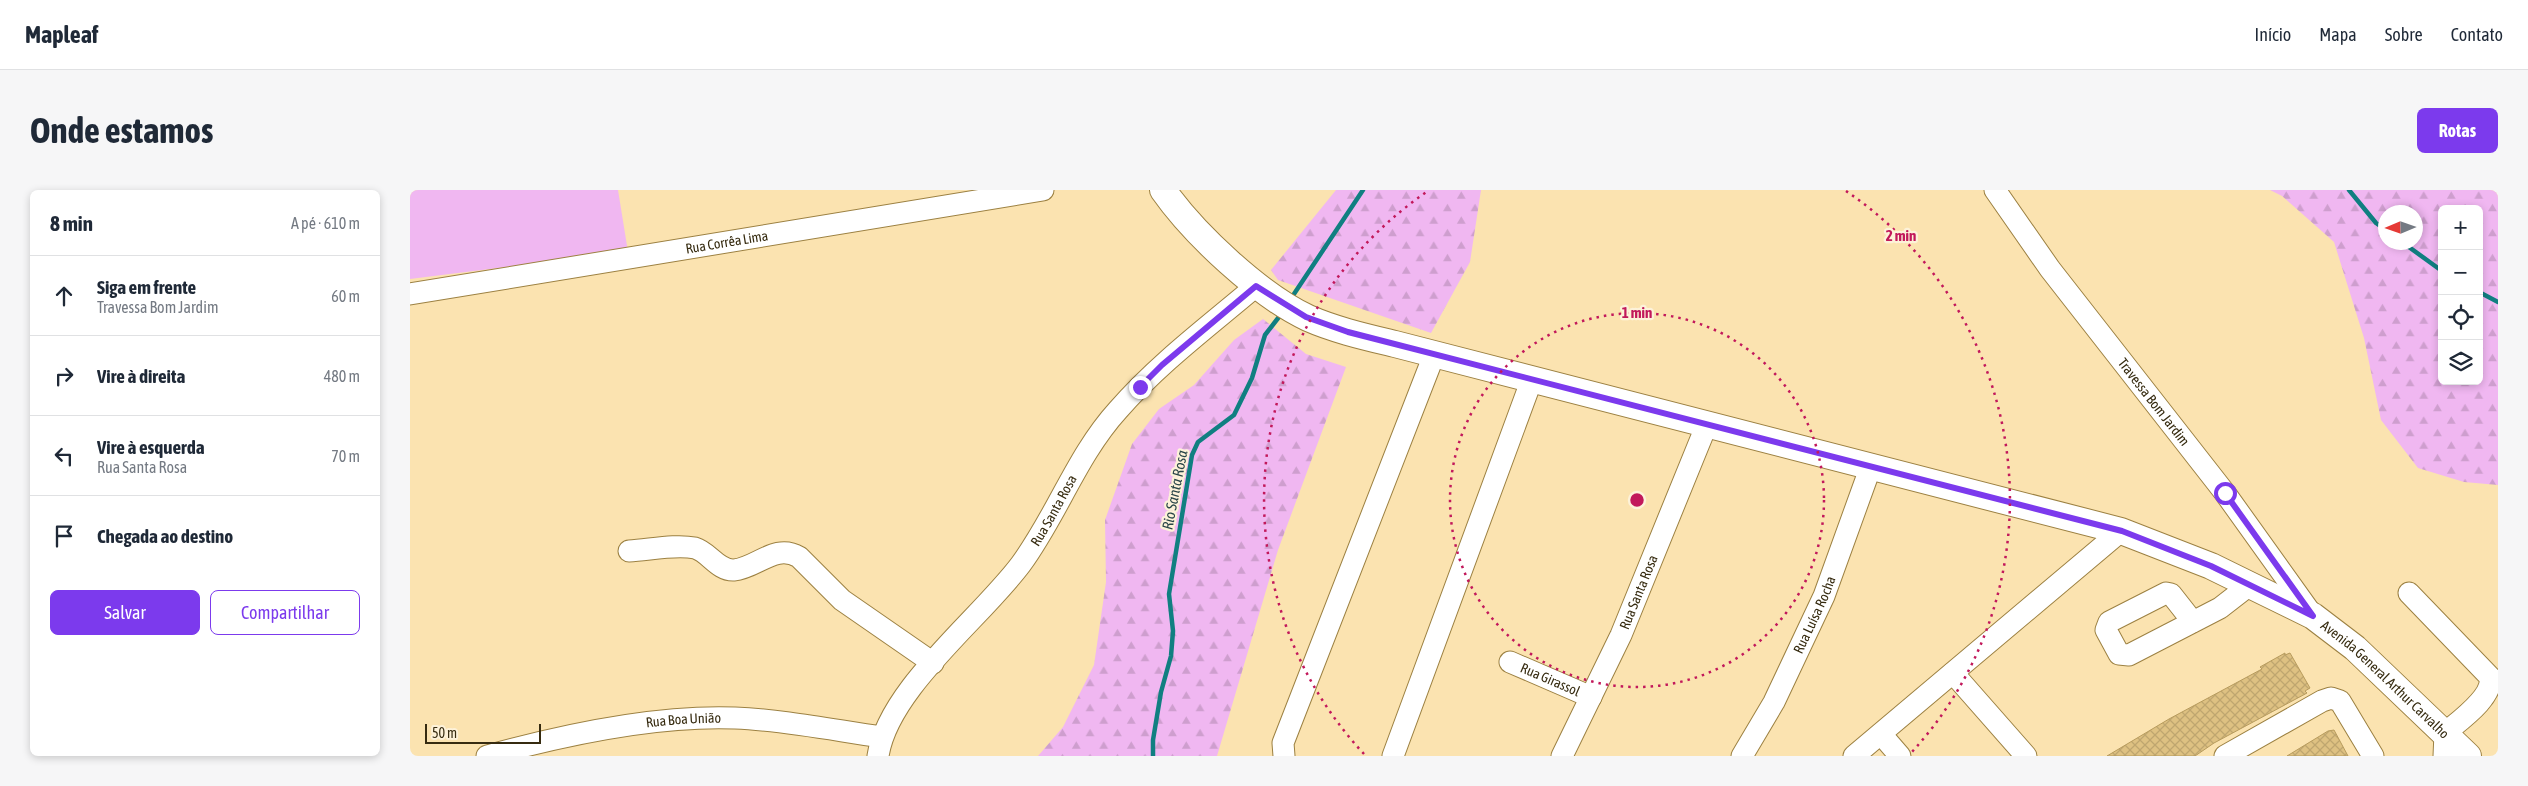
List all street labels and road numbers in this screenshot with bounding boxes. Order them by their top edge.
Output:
street label: Rua Corrêa Lima [684,227,769,257]
street label: Travessa Bom Jardim [2115,355,2193,449]
street label: Rua Santa Rosa [1027,472,1080,549]
street label: Rua Santa Rosa [1616,552,1661,632]
street label: Rua Luísa Rocha [1790,574,1839,656]
street label: Avenida General Arthur Carvalho [2318,617,2453,742]
street label: Rua Girassol [1518,660,1583,699]
street label: Rua Boa União [645,710,721,731]

